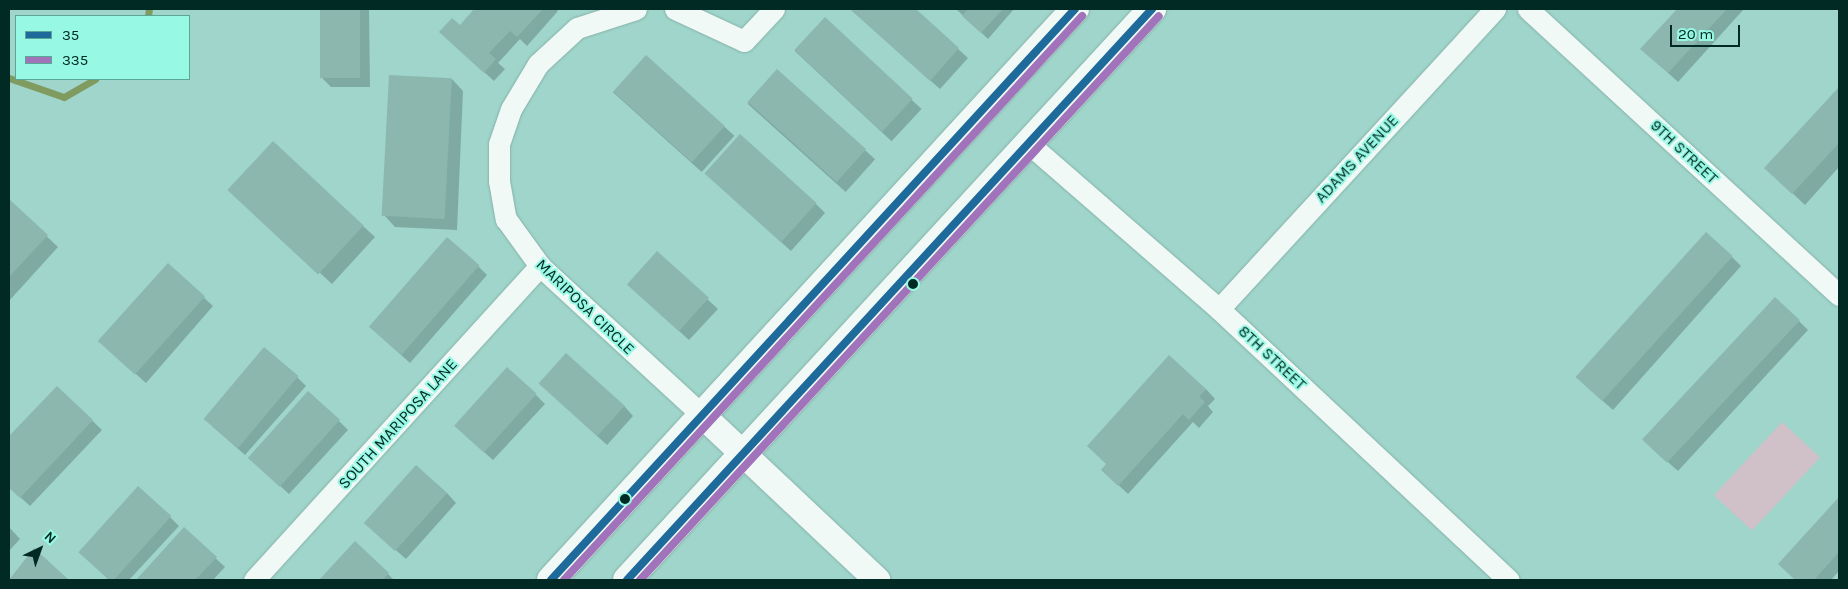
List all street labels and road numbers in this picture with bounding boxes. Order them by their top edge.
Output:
street label: ADAMS AVENUE [1311,111,1403,207]
street label: 9TH STREET [1646,116,1722,188]
street label: MARIPOSA CIRCLE [532,255,638,359]
street label: 8TH STREET [1234,322,1310,394]
street label: SOUTH MARIPOSA LANE [335,355,461,493]

